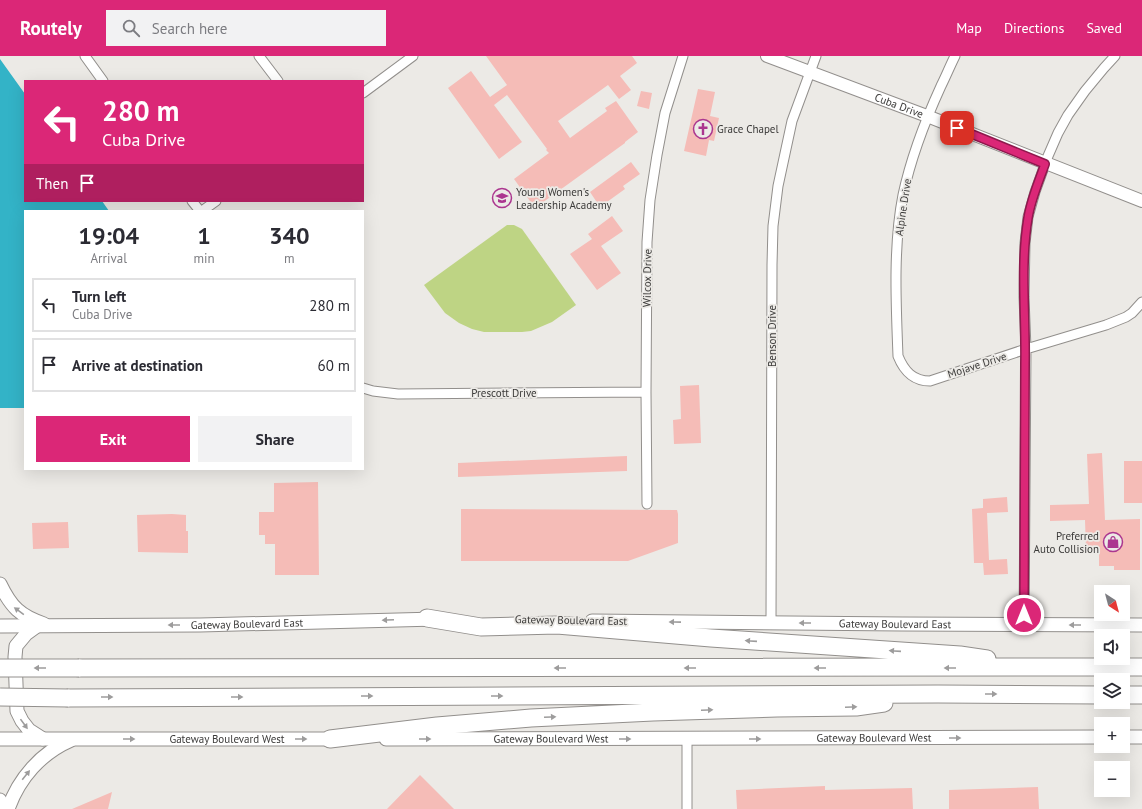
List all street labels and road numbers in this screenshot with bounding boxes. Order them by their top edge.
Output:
street label: Cuba Drive [873,90,926,121]
street label: Alpine Drive [892,177,914,237]
street label: Wilcox Drive [639,248,655,307]
street label: Benson Drive [765,305,779,367]
street label: Mojave Drive [946,349,1009,381]
street label: Prescott Drive [471,386,537,400]
street label: Gateway Boulevard East [515,612,628,628]
street label: Gateway Boulevard East [191,615,304,632]
street label: Gateway Boulevard East [839,616,952,631]
street label: Gateway Boulevard West [816,730,932,745]
street label: Gateway Boulevard West [493,731,609,746]
street label: Gateway Boulevard West [169,732,285,746]

